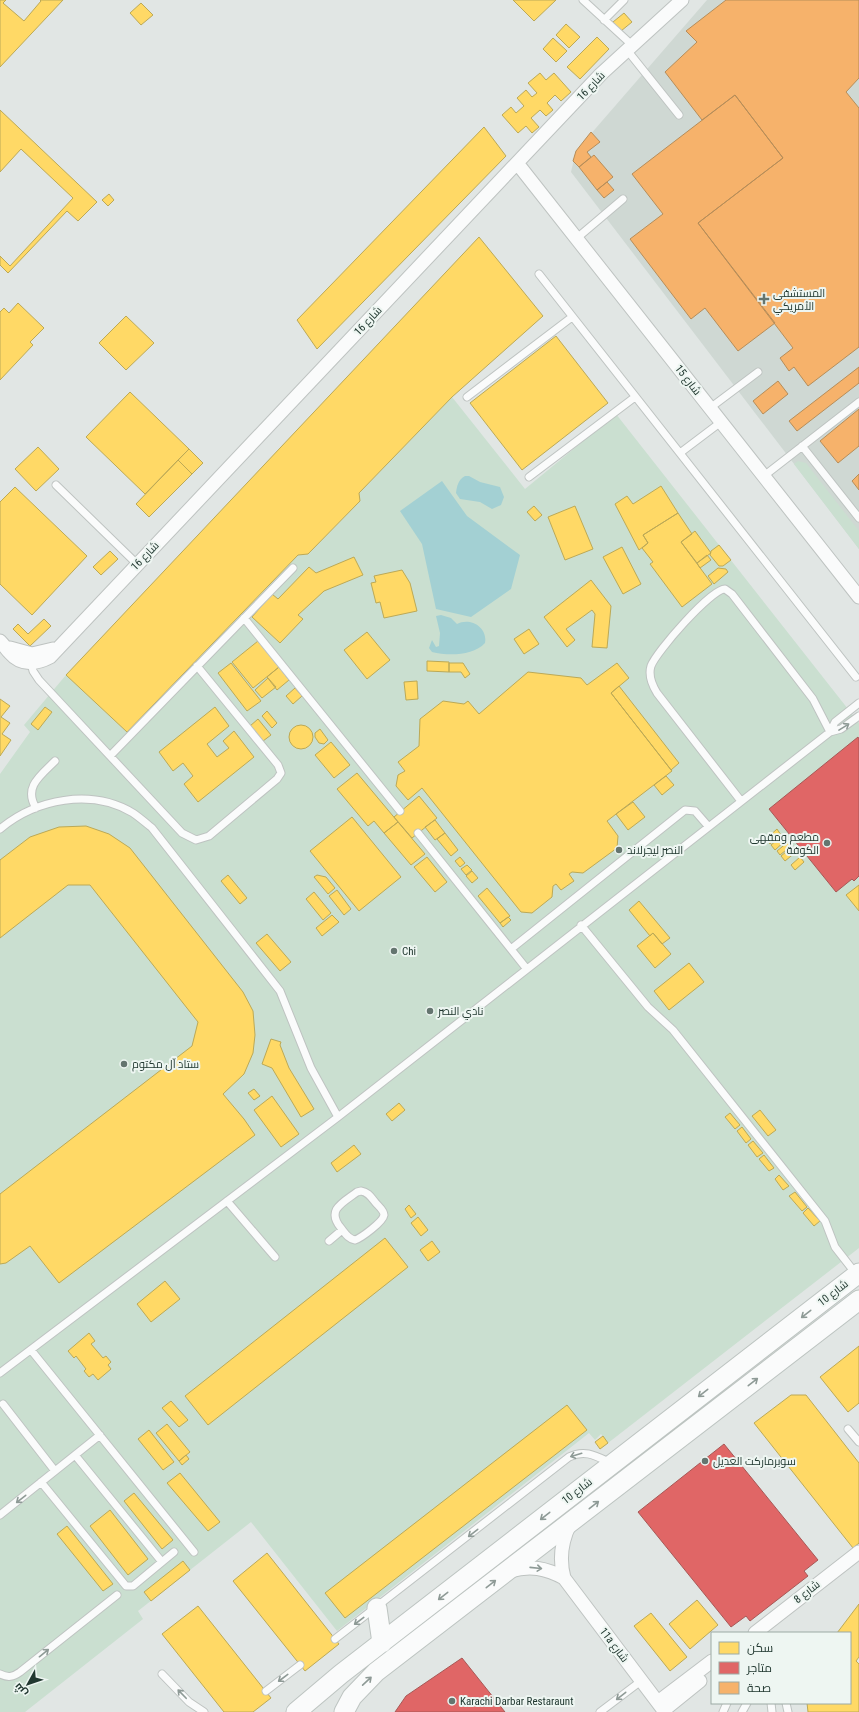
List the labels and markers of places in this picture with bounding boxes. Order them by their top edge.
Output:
place label: المستشفى الأمريكي [773,287,825,315]
marker: المستشفى الأمريكي [758,293,770,305]
place label: مطعم ومقهى الكوفة [750,831,819,857]
marker: مطعم ومقهى الكوفة [822,838,832,848]
place label: النصر ليجرلاند [627,844,683,857]
marker: النصر ليجرلاند [614,845,624,855]
place label: Chi [402,945,416,958]
marker: Chi [389,946,399,956]
place label: نادي النصر [437,1005,483,1020]
marker: نادي النصر [425,1006,435,1016]
place label: ستاد اّل مكتوم [132,1057,199,1072]
marker: ستاد اّل مكتوم [119,1059,129,1069]
place label: سوبرماركت العديل [713,1455,796,1468]
marker: سوبرماركت العديل [700,1456,710,1466]
place label: Karachi Darbar Restaraunt [460,1695,573,1708]
marker: Karachi Darbar Restaraunt [447,1696,457,1706]

